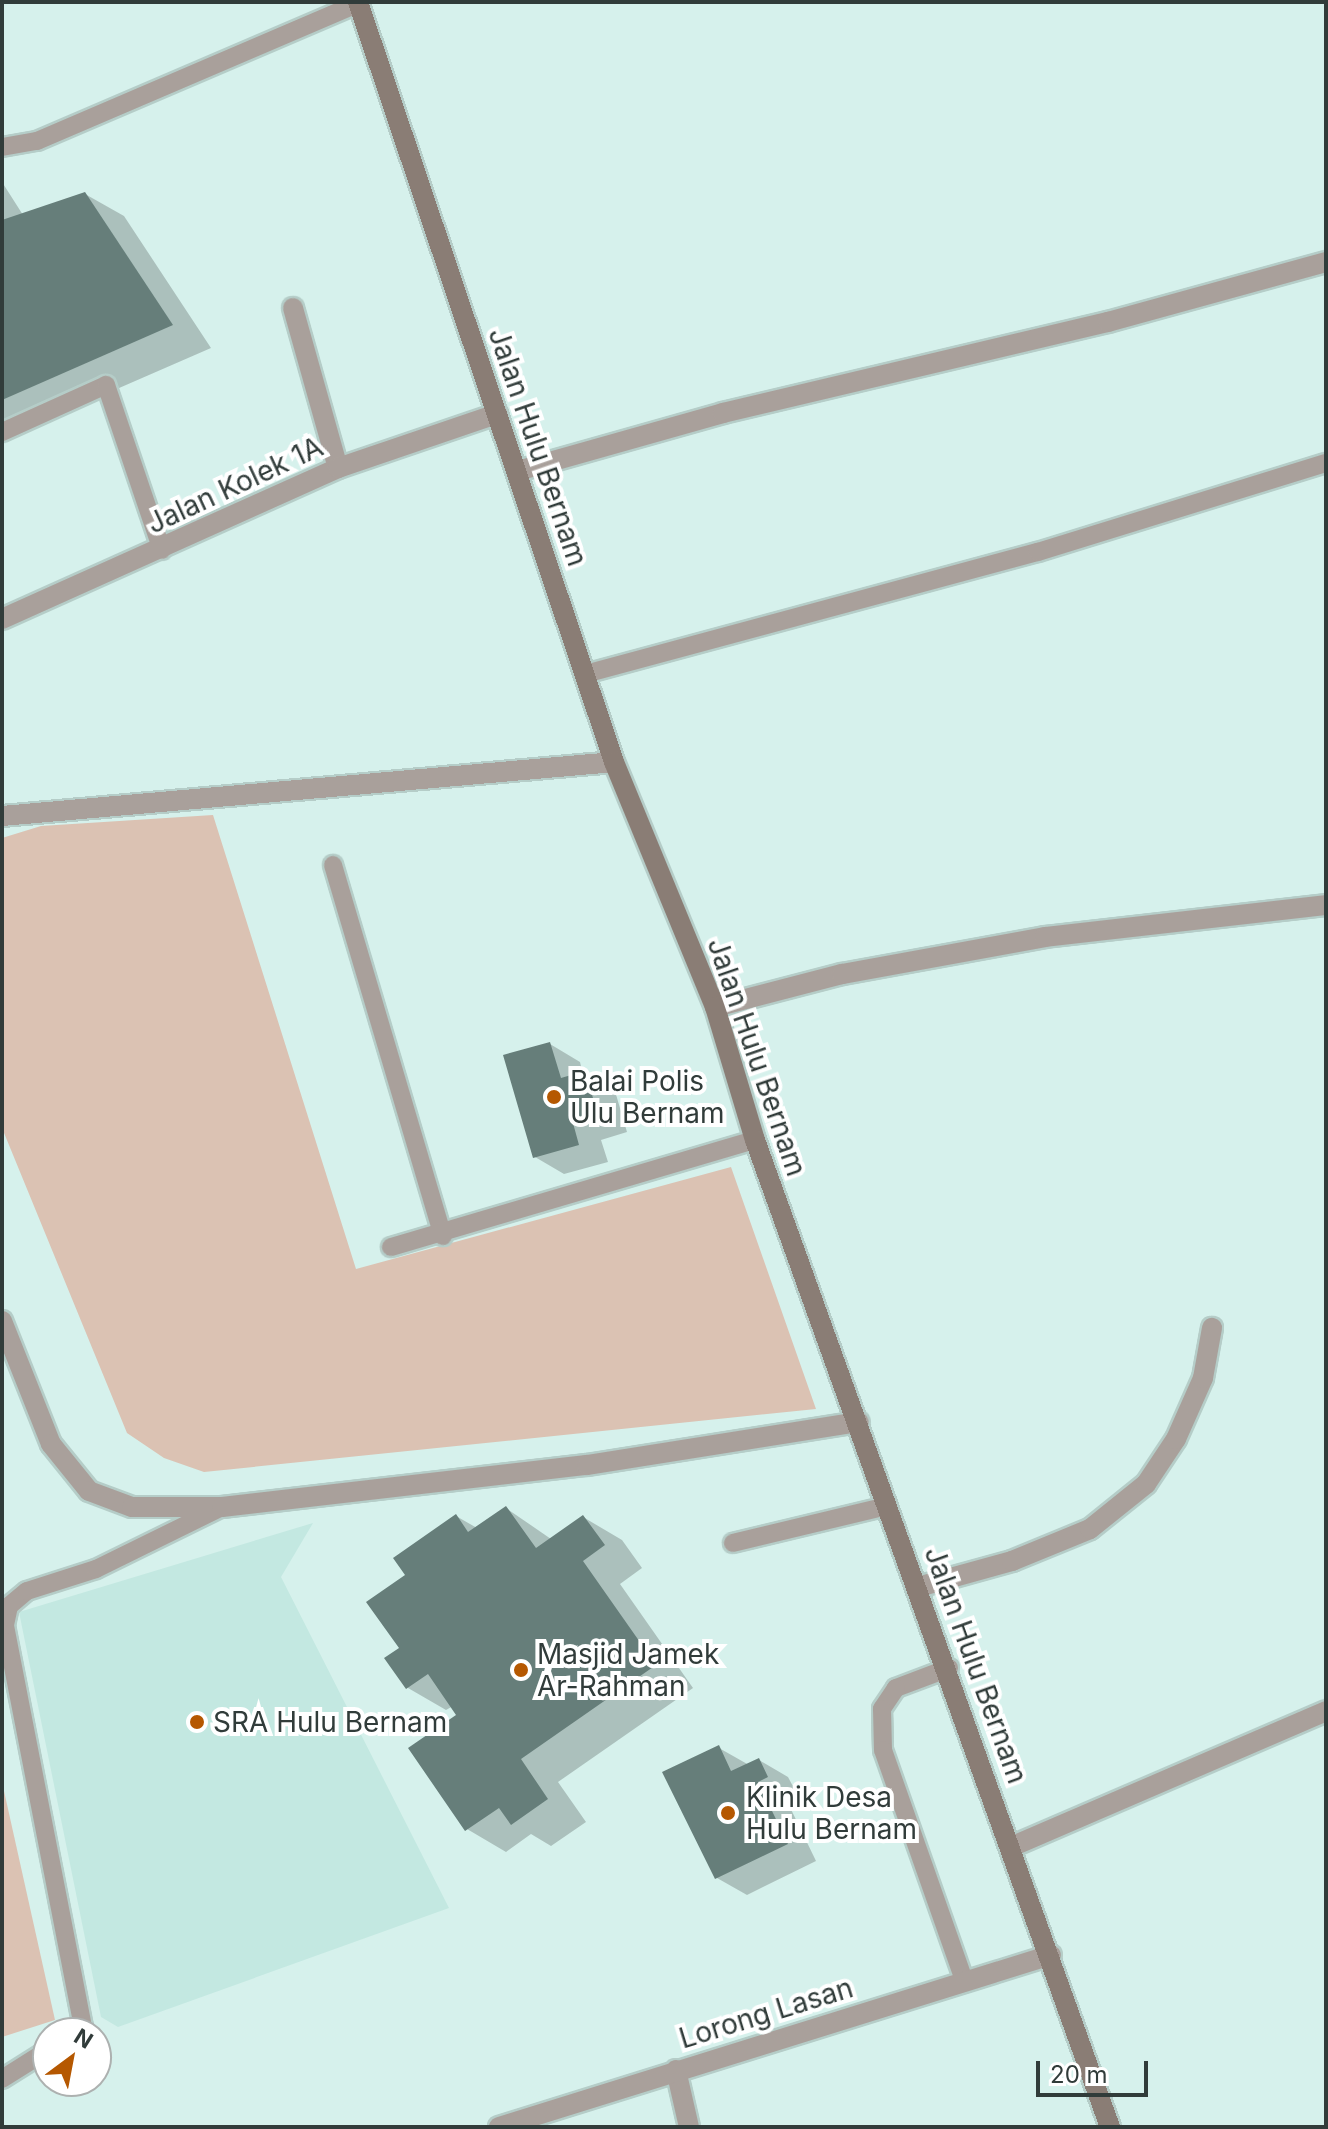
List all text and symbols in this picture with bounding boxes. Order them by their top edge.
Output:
street label: Jalan Hulu Bernam [481,324,595,570]
street label: Jalan Kolek 1A [142,430,328,540]
street label: Jalan Hulu Bernam [700,934,814,1180]
place label: Balai Polis Ulu Bernam [570,1064,724,1130]
marker: Balai Polis Ulu Bernam [545,1088,563,1106]
street label: Jalan Hulu Bernam [918,1542,1034,1788]
place label: Masjid Jamek Ar-Rahman [537,1637,719,1703]
marker: Masjid Jamek Ar-Rahman [512,1661,530,1679]
place label: SRA Hulu Bernam [213,1705,447,1739]
marker: SRA Hulu Bernam [188,1713,206,1731]
place label: Klinik Desa Hulu Bernam [746,1780,917,1846]
marker: Klinik Desa Hulu Bernam [717,1802,739,1824]
street label: Lorong Lasan [675,1971,857,2055]
north arrow [32,2017,112,2097]
text: N [70,2023,98,2054]
scale bar [1040,2045,1152,2095]
text: 20 m [1050,2060,1108,2089]

